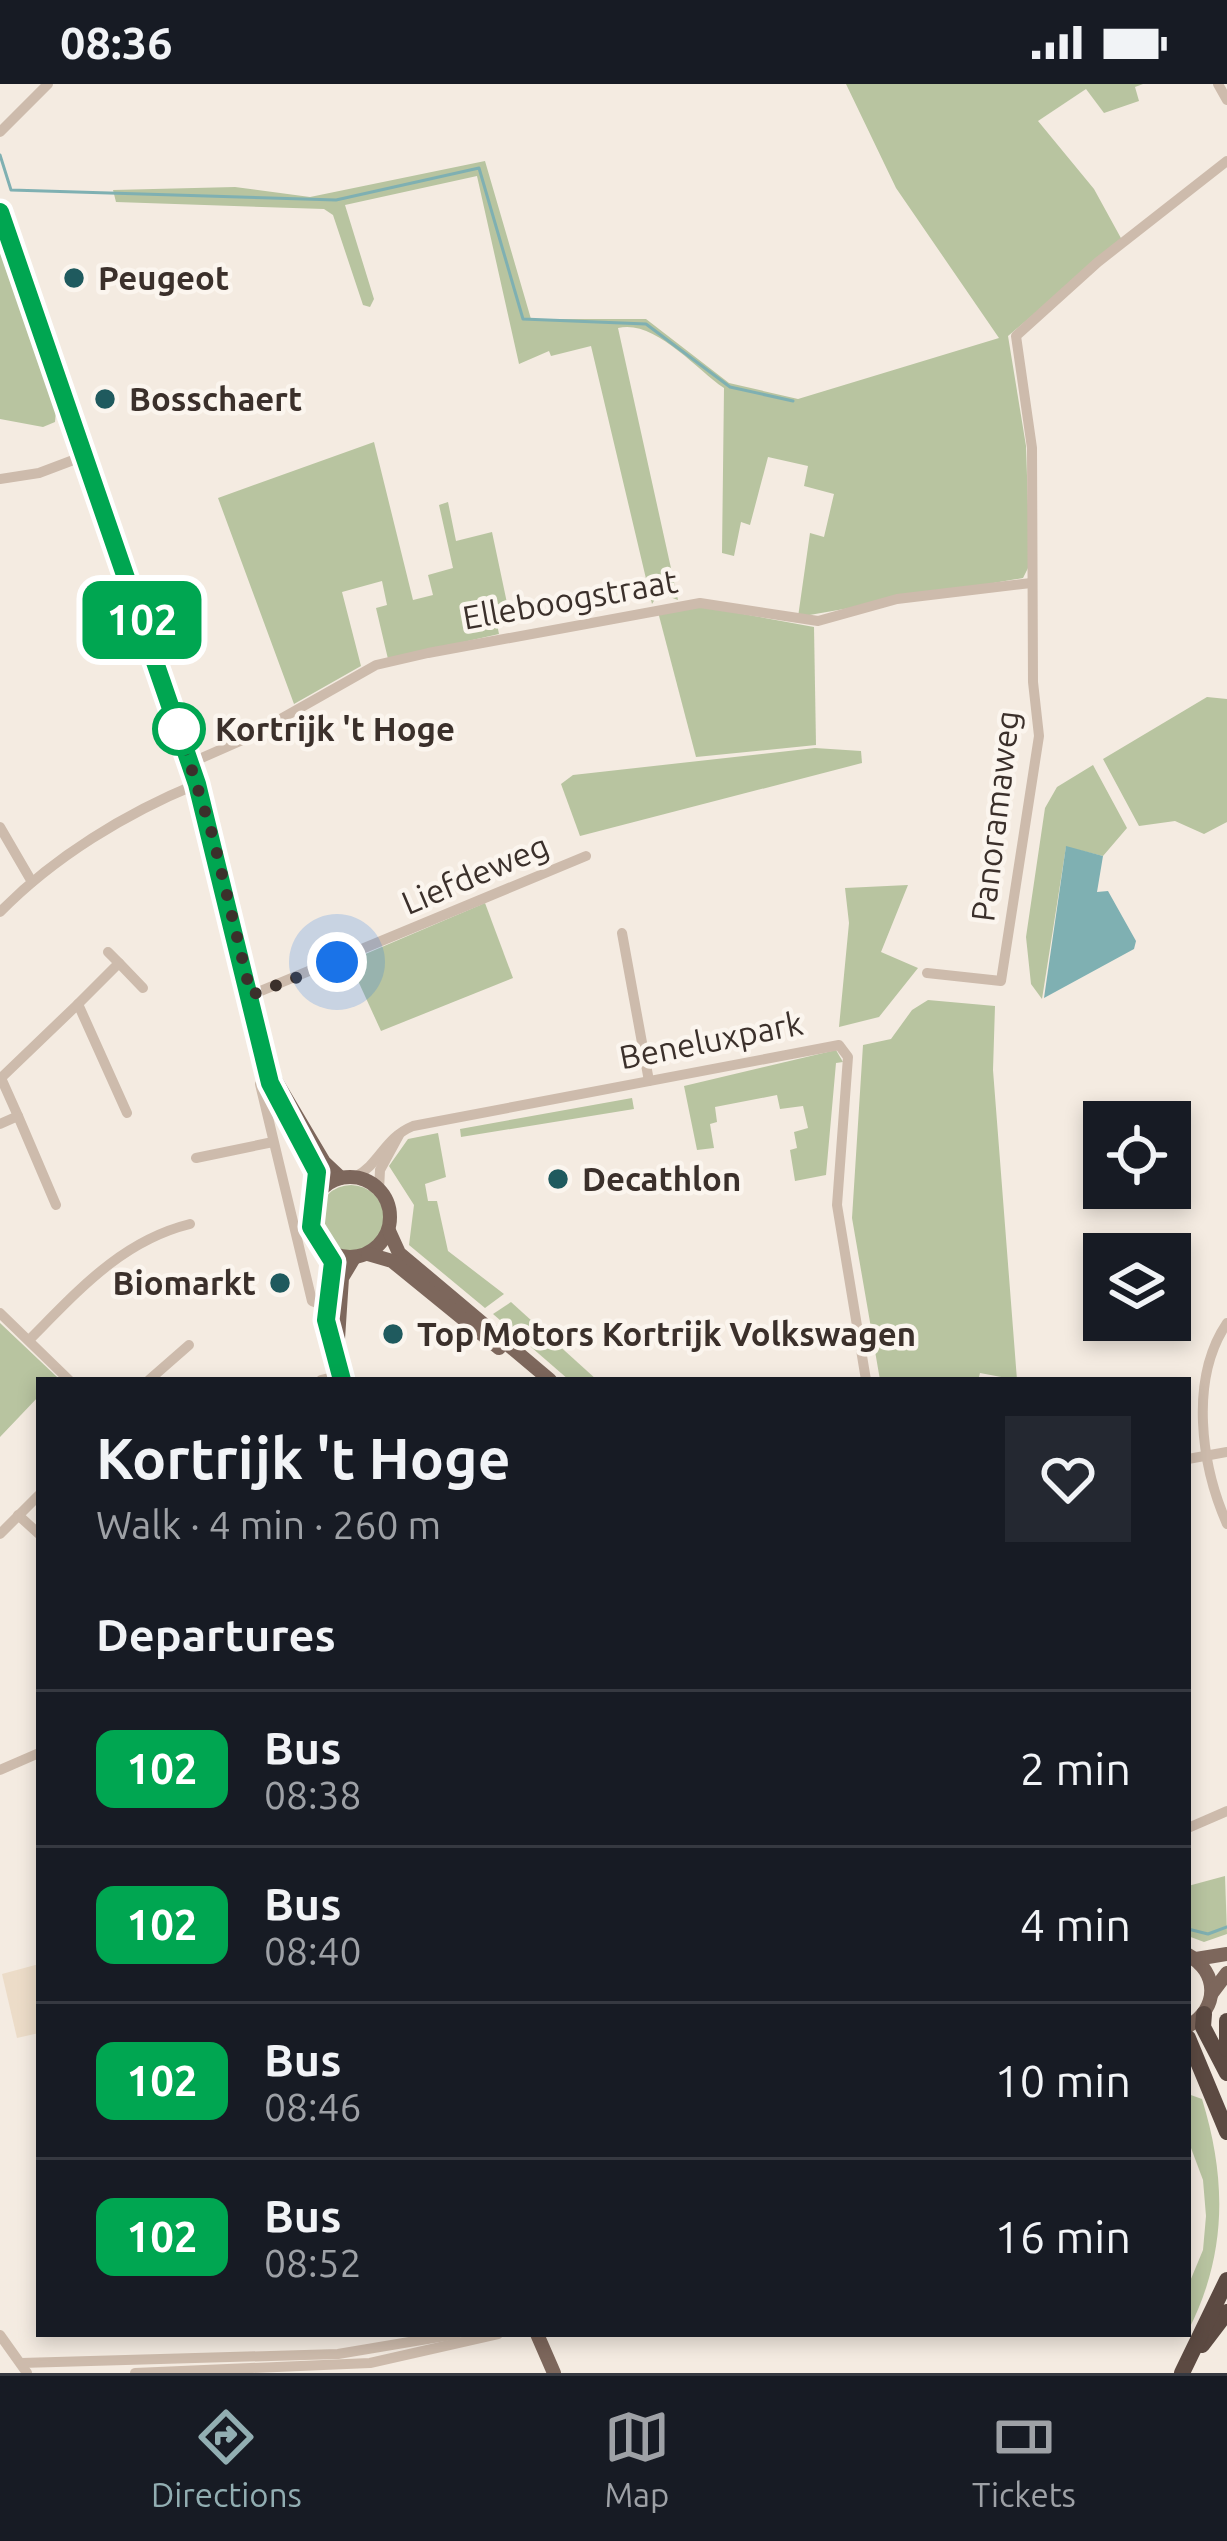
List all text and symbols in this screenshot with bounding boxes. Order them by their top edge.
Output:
text: 08:36 [60,17,173,68]
place label: Peugeot [98,259,229,296]
marker: Peugeot [61,265,87,291]
place label: Bosschaert [129,380,302,417]
marker: Bosschaert [92,386,118,412]
street label: Elleboogstraat [460,561,680,636]
line badge: 102 [73,581,211,659]
text: 102 [106,596,178,643]
marker: Kortrijk 't Hoge [154,704,204,754]
street label: Panoramaweg [963,708,1026,923]
place label: Kortrijk 't Hoge [215,710,455,747]
street label: Liefdeweg [396,826,554,921]
your location [307,932,367,992]
street label: Beneluxpark [616,1004,806,1075]
map controls [1083,1101,1191,1341]
button: locate [1083,1101,1191,1209]
place label: Decathlon [582,1160,741,1197]
marker: Decathlon [545,1166,571,1192]
button: layers [1083,1233,1191,1341]
place label: Biomarkt [113,1264,256,1301]
marker: Biomarkt [267,1270,293,1296]
place label: Top Motors Kortrijk Volkswagen [417,1315,916,1352]
marker: Top Motors Kortrijk Volkswagen [380,1321,406,1347]
button: heart [1005,1416,1131,1542]
text: Kortrijk 't Hoge [96,1426,511,1490]
text: Walk · 4 min · 260 m [96,1503,441,1546]
text: Departures [96,1609,336,1660]
text: Bus [264,1722,341,1773]
text: 2 min [1020,1743,1131,1794]
text: 102 [126,1745,198,1792]
text: 08:38 [264,1773,362,1816]
text: Bus [264,1878,341,1929]
text: 4 min [1020,1899,1131,1950]
text: 102 [126,1901,198,1948]
text: 08:40 [264,1929,362,1972]
text: Bus [264,2034,341,2085]
text: 10 min [994,2055,1131,2106]
text: 102 [126,2057,198,2104]
text: 08:46 [264,2085,362,2128]
text: Bus [264,2190,341,2241]
text: 16 min [994,2211,1131,2262]
text: 102 [126,2213,198,2260]
text: 08:52 [264,2241,362,2284]
tab: Directions [151,2404,302,2513]
tab: Map [604,2404,670,2513]
tab: Tickets [972,2404,1076,2513]

